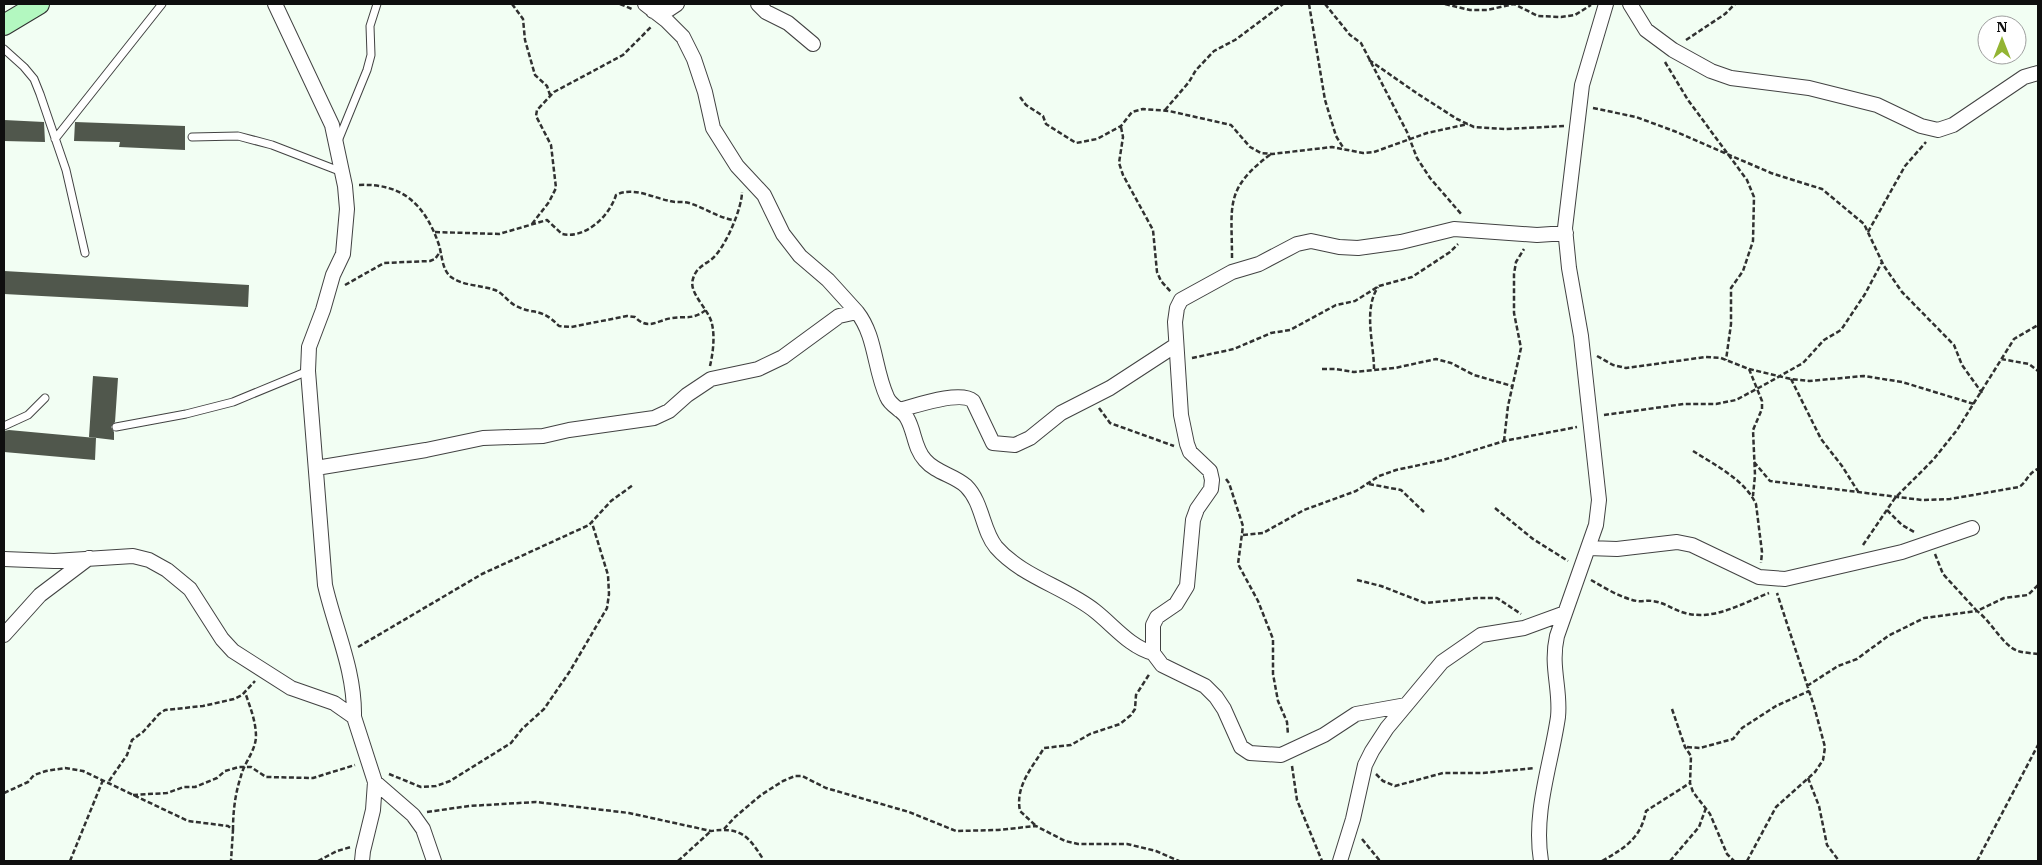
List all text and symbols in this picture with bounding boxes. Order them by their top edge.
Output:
north arrow [1977,15,2027,65]
text: N [1996,18,2008,36]

